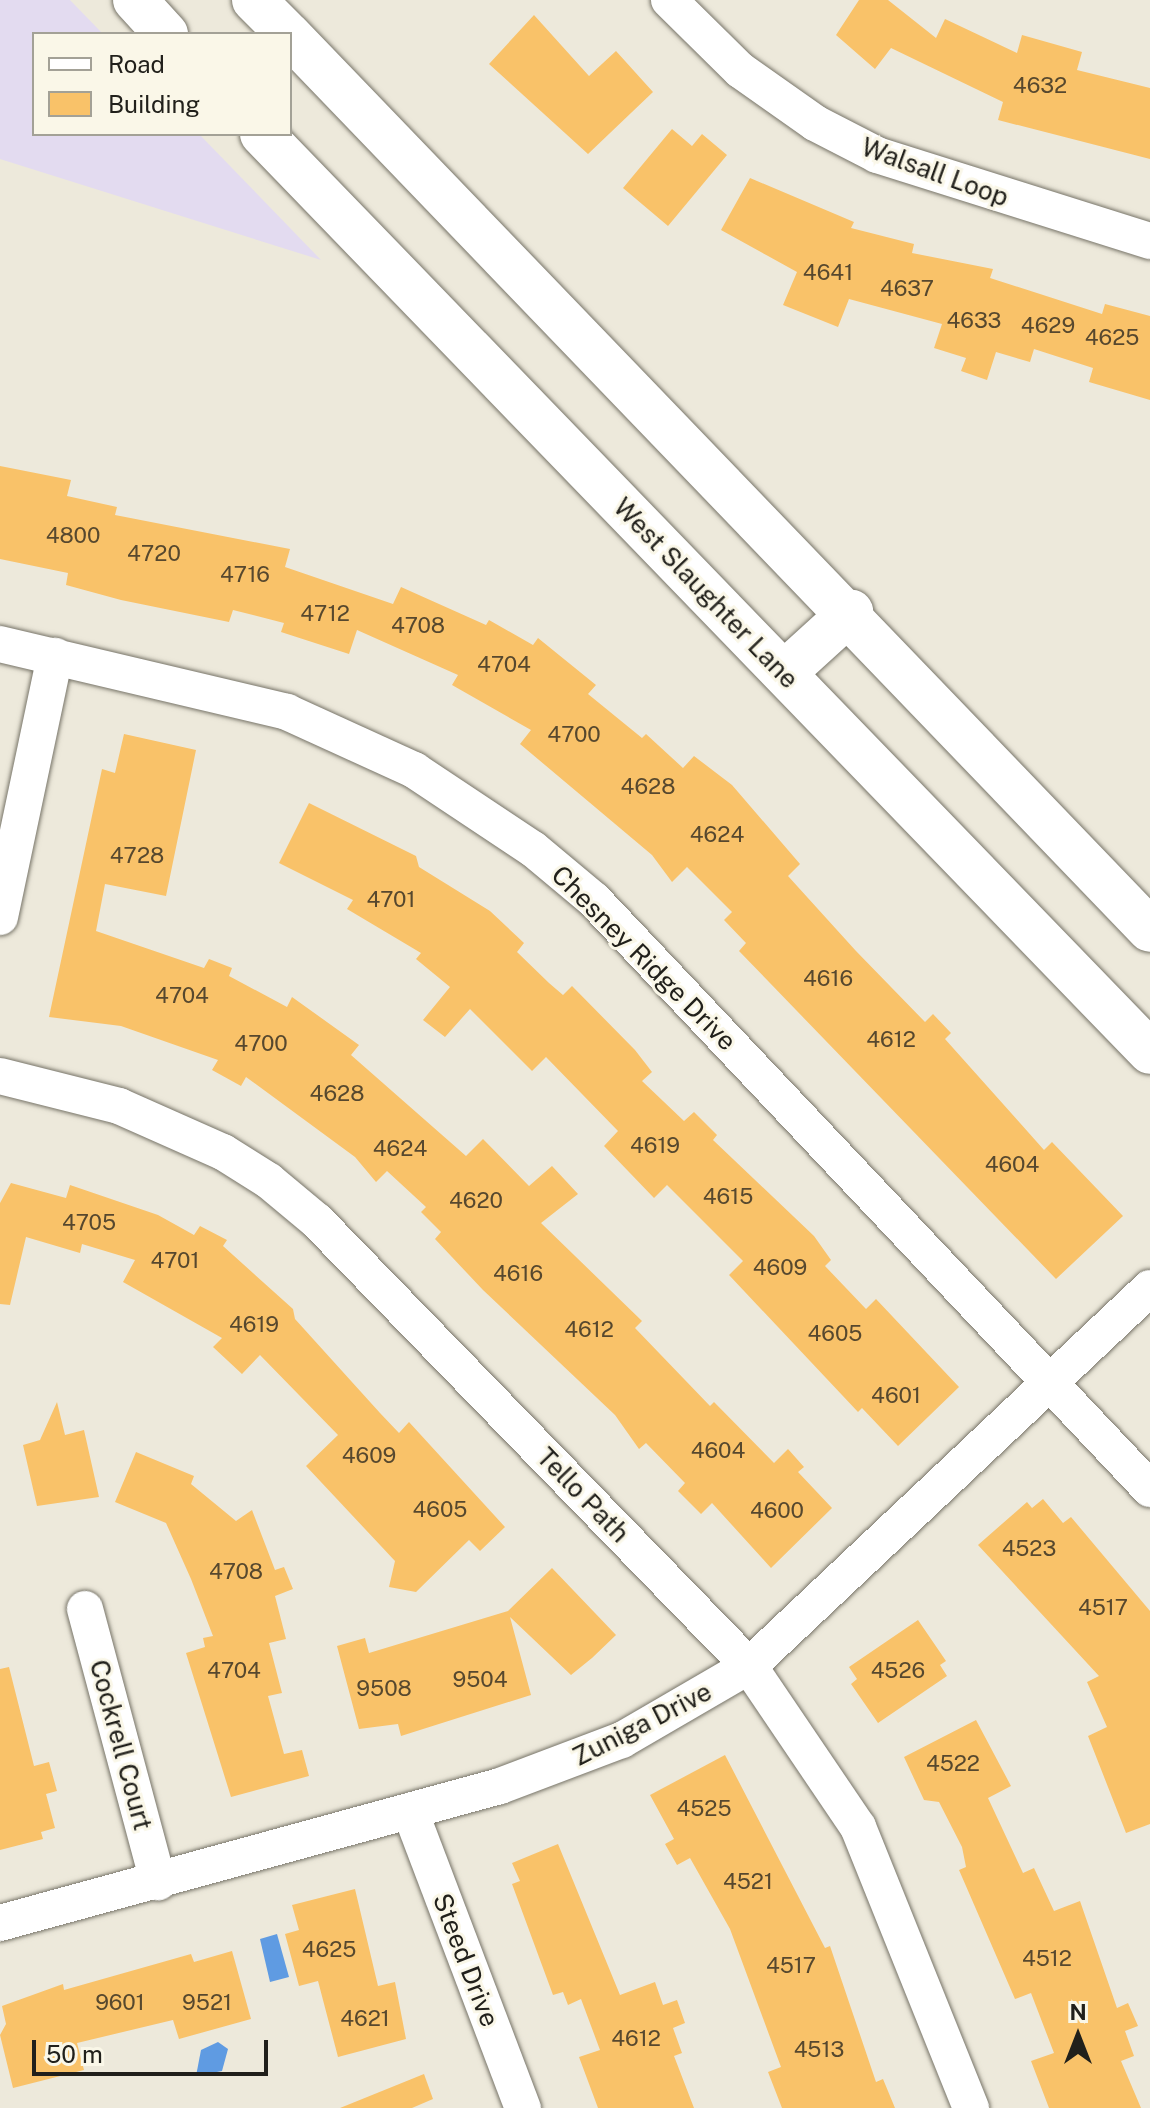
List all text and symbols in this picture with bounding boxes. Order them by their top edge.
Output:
legend [32,32,292,136]
text: Road [108,50,165,78]
house number: 4632 [1013,73,1067,99]
text: Building [108,90,200,118]
street label: Walsall Loop [857,131,1013,213]
house number: 4641 [803,260,853,286]
house number: 4637 [880,276,934,302]
house number: 4633 [947,308,1001,334]
house number: 4629 [1021,313,1075,339]
house number: 4625 [1085,325,1139,351]
street label: West Slaughter Lane [607,491,805,695]
house number: 4800 [46,523,100,549]
house number: 4720 [127,541,181,567]
house number: 4716 [220,562,270,588]
house number: 4712 [300,601,350,627]
house number: 4708 [391,613,445,639]
house number: 4704 [477,652,531,678]
house number: 4700 [547,722,601,748]
house number: 4628 [621,774,675,800]
house number: 4624 [690,822,744,848]
house number: 4728 [110,843,164,869]
street label: Chesney Ridge Drive [545,859,743,1057]
house number: 4701 [366,887,416,913]
house number: 4616 [803,966,853,992]
house number: 4704 [155,983,209,1009]
house number: 4612 [866,1027,916,1053]
house number: 4700 [234,1031,288,1057]
house number: 4628 [310,1081,364,1107]
house number: 4619 [630,1133,680,1159]
house number: 4624 [373,1136,427,1162]
house number: 4604 [985,1152,1039,1178]
house number: 4615 [703,1184,753,1210]
house number: 4620 [449,1188,503,1214]
house number: 4705 [62,1210,116,1236]
house number: 4701 [150,1248,200,1274]
house number: 4609 [753,1255,807,1281]
house number: 4616 [493,1261,543,1287]
house number: 4619 [229,1312,279,1338]
house number: 4612 [564,1317,614,1343]
house number: 4605 [808,1321,862,1347]
house number: 4601 [871,1383,921,1409]
house number: 4604 [691,1438,745,1464]
street label: Tello Path [530,1441,636,1549]
house number: 4609 [342,1443,396,1469]
house number: 4605 [413,1497,467,1523]
house number: 4600 [750,1498,804,1524]
house number: 4523 [1002,1536,1056,1562]
house number: 4708 [209,1559,263,1585]
house number: 4517 [1078,1595,1128,1621]
street label: Cockrell Court [83,1656,159,1834]
house number: 4704 [207,1658,261,1684]
house number: 4526 [871,1658,925,1684]
house number: 9504 [452,1667,508,1693]
house number: 9508 [356,1676,412,1702]
street label: Zuniga Drive [567,1676,717,1772]
house number: 4522 [926,1751,980,1777]
house number: 4525 [677,1796,731,1822]
house number: 4521 [723,1869,773,1895]
street label: Steed Drive [426,1889,506,2031]
house number: 4625 [302,1937,356,1963]
house number: 4512 [1022,1946,1072,1972]
house number: 4517 [766,1953,816,1979]
house number: 9601 [95,1990,145,2016]
house number: 9521 [182,1990,232,2016]
north arrow [1038,1996,1118,2076]
text: N [1069,1999,1087,2025]
house number: 4621 [340,2006,390,2032]
scale bar [36,2024,272,2074]
house number: 4612 [611,2026,661,2052]
house number: 4513 [794,2037,844,2063]
text: 50 m [46,2040,103,2068]

